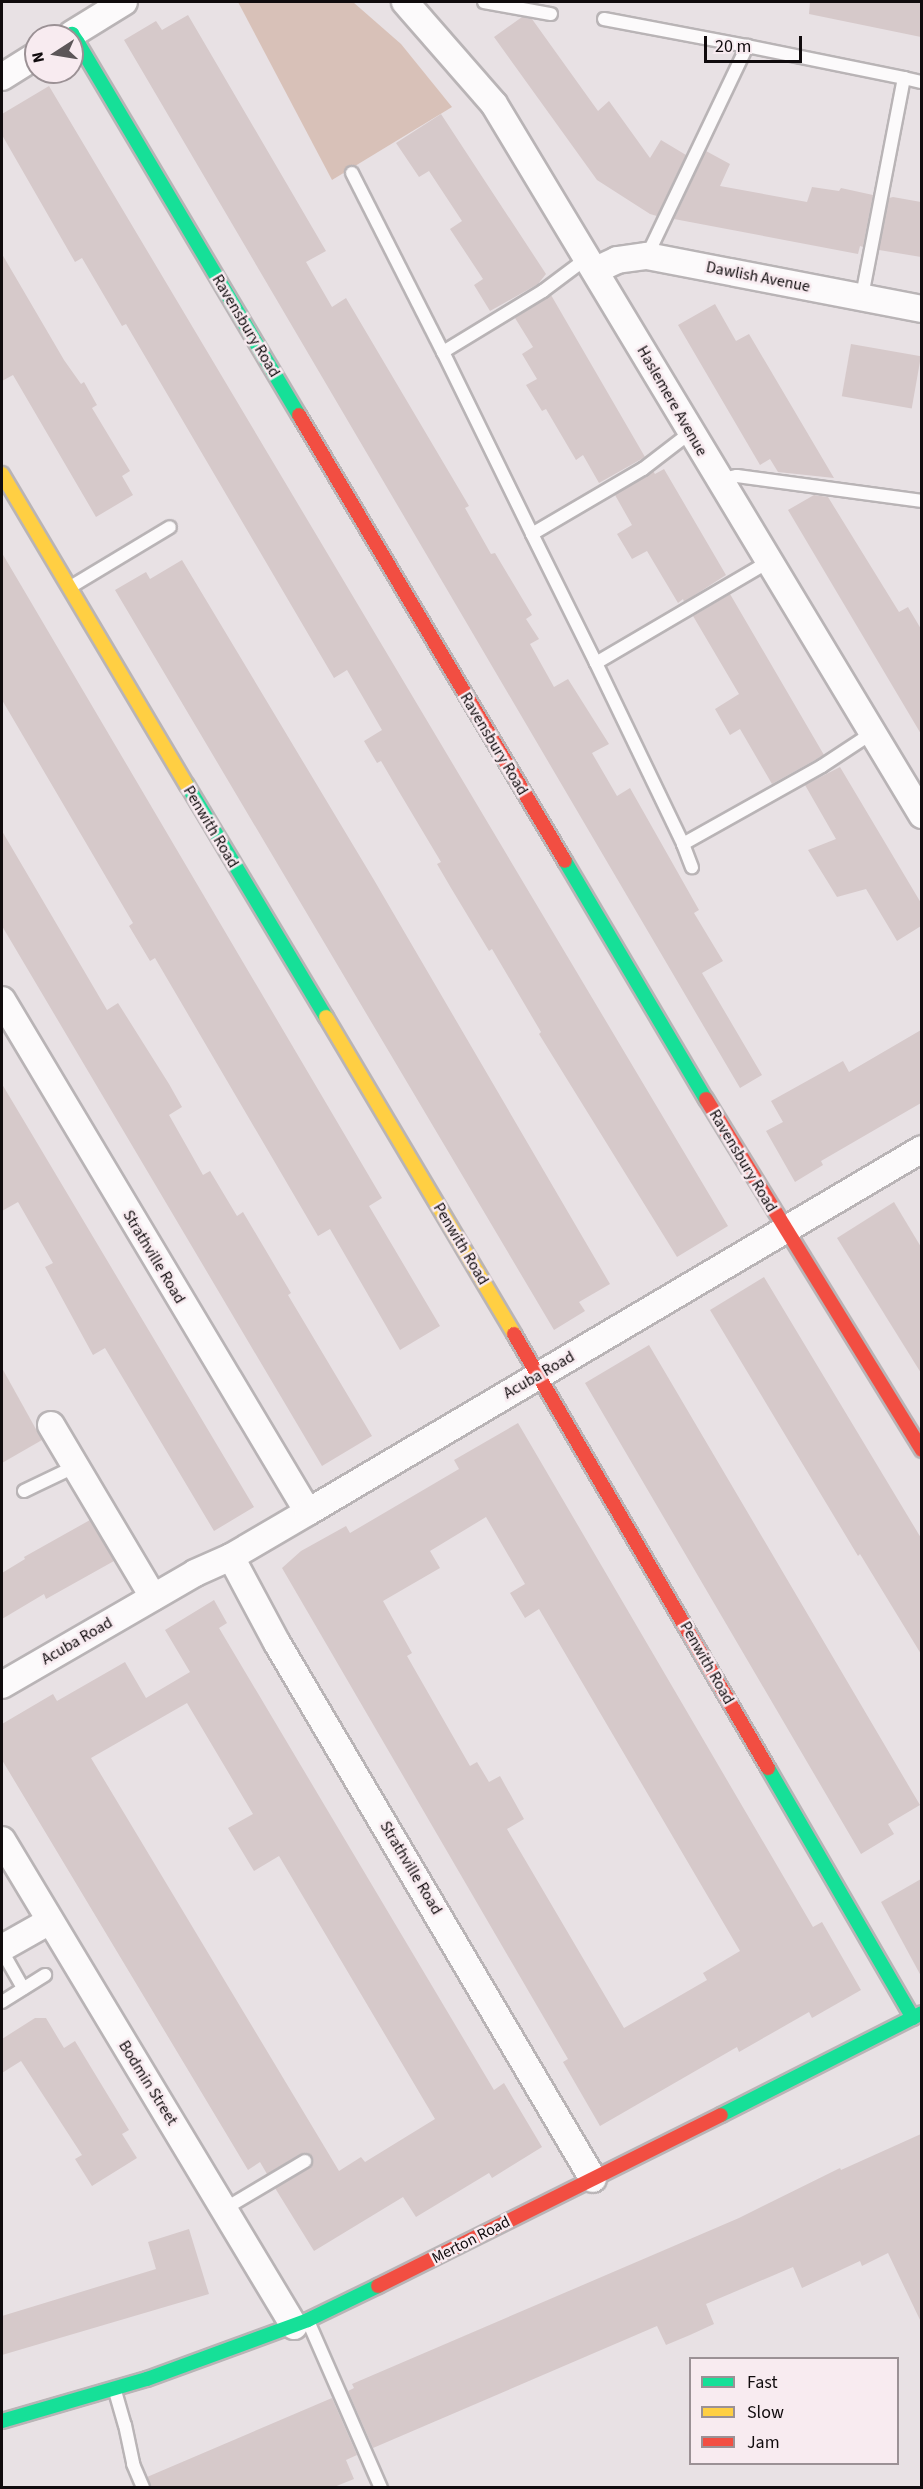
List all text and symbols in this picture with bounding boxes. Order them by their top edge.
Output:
north arrow [24,24,84,84]
scale bar [707,24,804,62]
text: 20 m [715,34,751,59]
text: N [26,50,50,65]
street label: Dawlish Avenue [704,258,812,296]
street label: Ravensbury Road [208,271,284,381]
street label: Haslemere Avenue [633,342,711,460]
street label: Ravensbury Road [456,689,532,799]
street label: Penwith Road [179,782,243,872]
street label: Ravensbury Road [705,1106,781,1216]
street label: Penwith Road [429,1199,493,1289]
street label: Strathville Road [119,1207,189,1307]
street label: Acuba Road [500,1347,578,1403]
street label: Acuba Road [38,1613,116,1669]
street label: Penwith Road [676,1618,738,1708]
street label: Strathville Road [376,1818,446,1918]
street label: Bodmin Street [114,2037,182,2129]
street label: Merton Road [429,2212,513,2268]
legend [689,2357,899,2465]
text: Fast [747,2370,778,2395]
text: Slow [747,2400,784,2425]
text: Jam [747,2430,780,2455]

